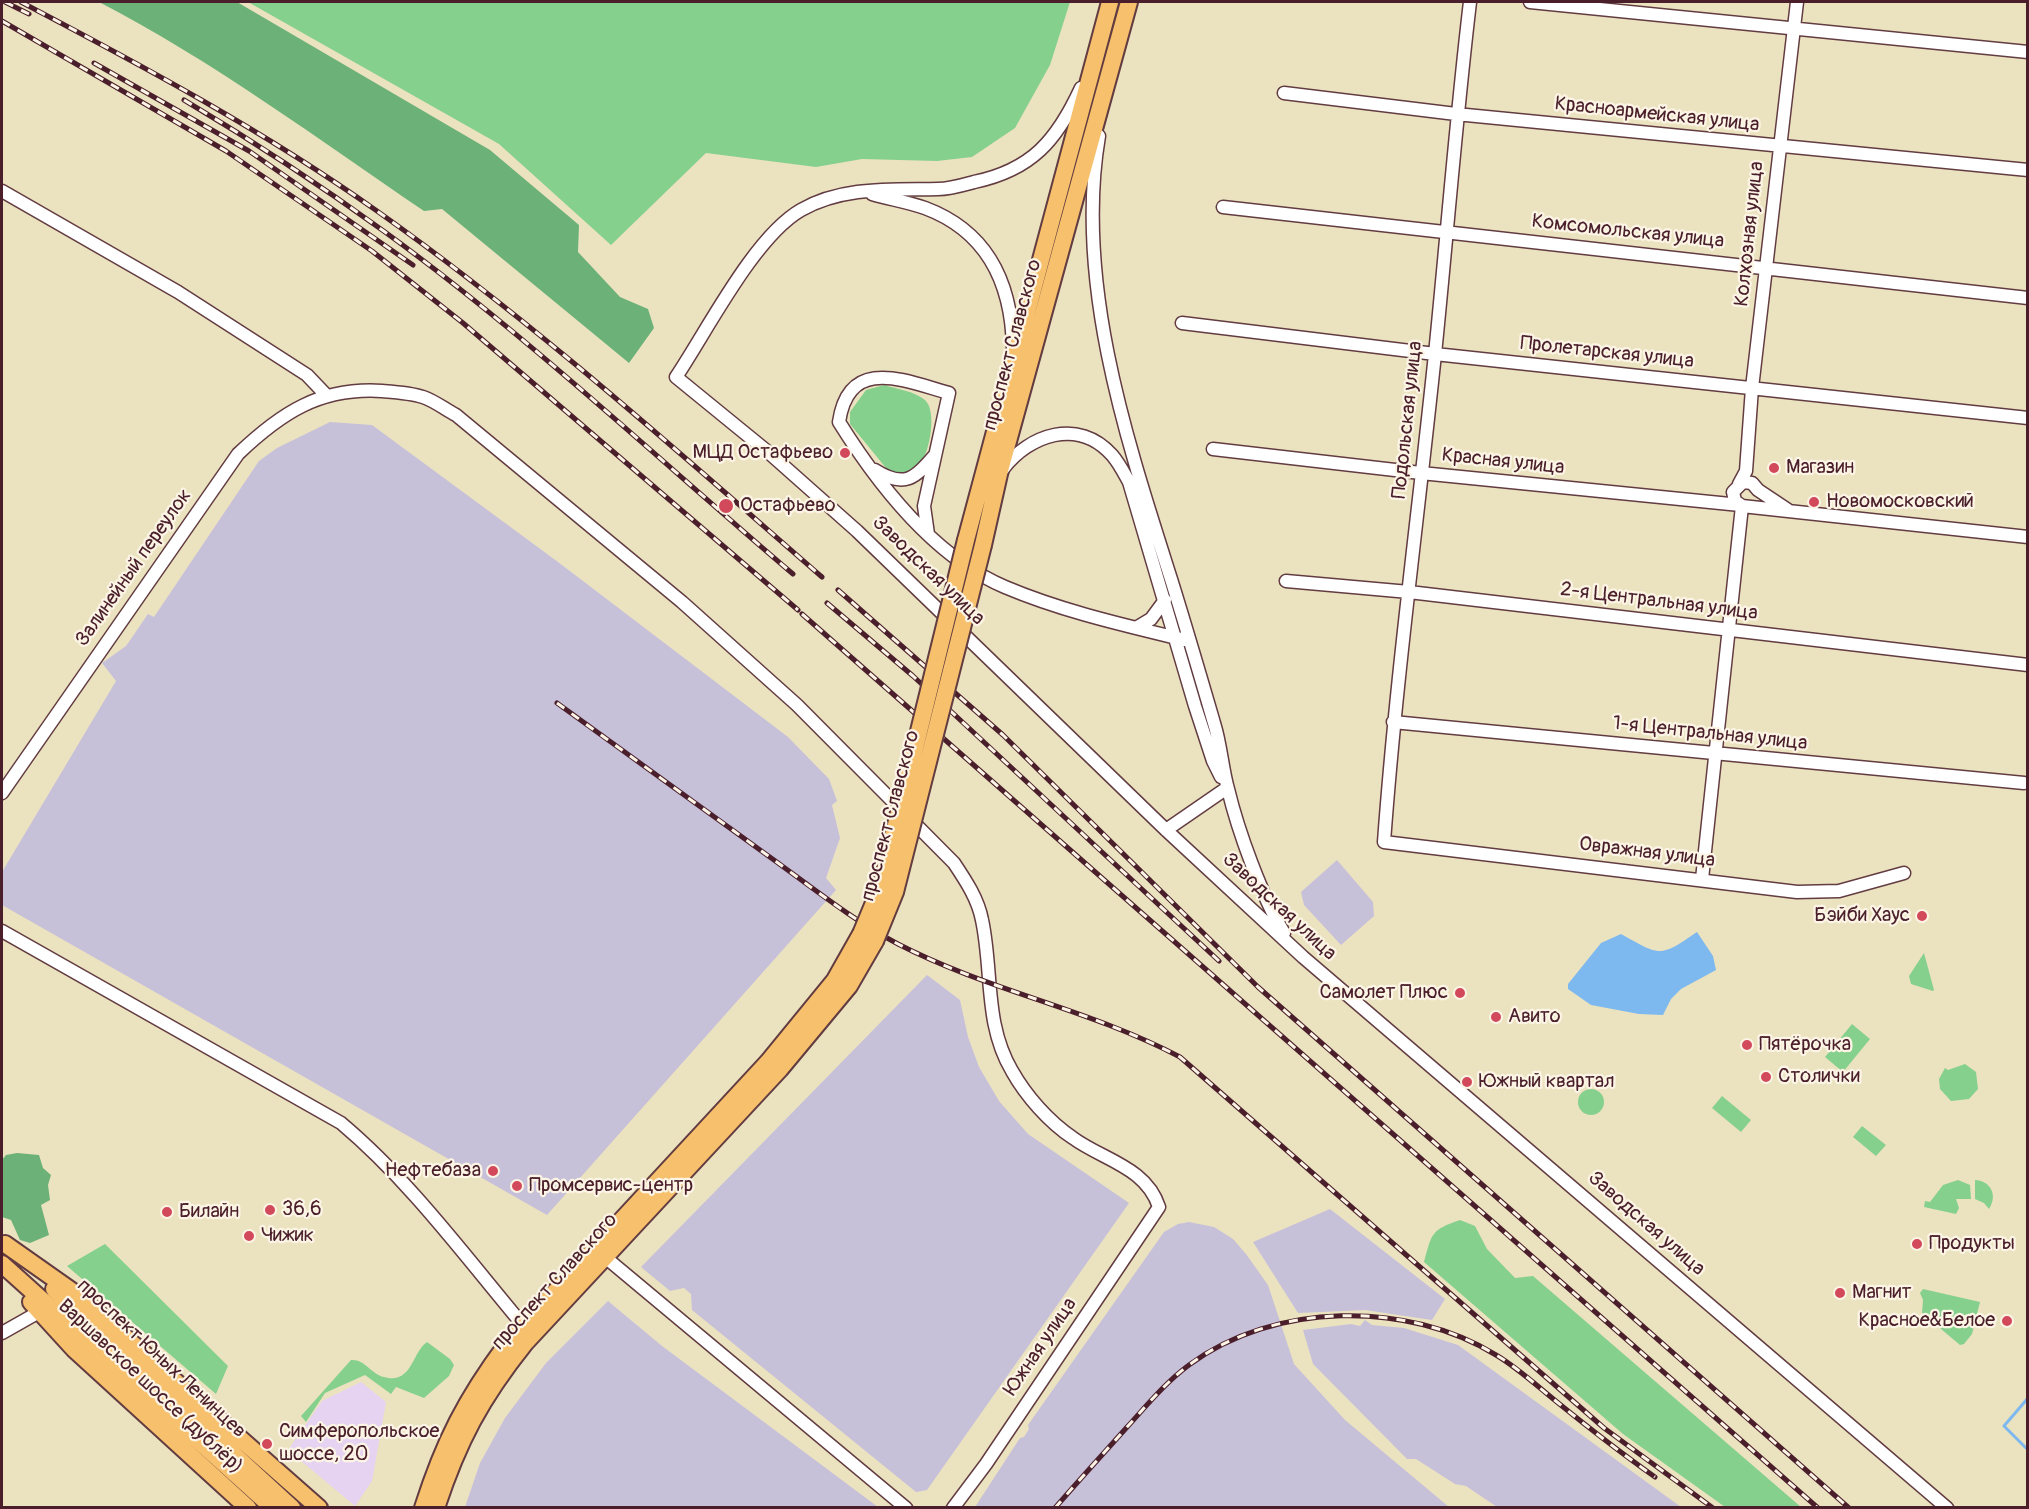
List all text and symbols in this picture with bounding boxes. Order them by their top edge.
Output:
street label: Красноармейская улица [1553,92,1761,138]
street label: Колхозная улица [1730,160,1770,308]
street label: Комсомольская улица [1531,210,1725,254]
street label: проспект Славского [979,257,1047,433]
street label: Пролетарская улица [1519,332,1695,374]
street label: Подольская улица [1388,340,1428,500]
place label: МЦД Остафьево [693,441,833,465]
street label: Красная улица [1440,444,1566,480]
marker: МЦД Остафьево [838,446,852,460]
place label: Магазин [1786,456,1854,480]
marker: Магазин [1767,461,1781,475]
street label: Залинейный переулок [71,485,197,651]
place label: Новомосковский [1826,490,1974,514]
place label: Остафьево [740,494,836,518]
marker: Новомосковский [1807,495,1821,509]
marker: Остафьево [717,497,735,515]
street label: Заводская улица [867,511,989,631]
street label: 2-я Центральная улица [1559,578,1759,626]
street label: 1-я Центральная улица [1612,712,1808,756]
street label: проспект Славского [857,728,925,904]
street label: Овражная улица [1578,833,1716,873]
street label: Заводская улица [1217,848,1341,966]
place label: Бэйби Хаус [1814,904,1910,928]
marker: Бэйби Хаус [1915,909,1929,923]
place label: Самолет Плюс [1319,981,1448,1005]
marker: Самолет Плюс [1453,986,1467,1000]
place label: Авито [1508,1005,1560,1029]
marker: Авито [1489,1010,1503,1024]
place label: Пятёрочка [1759,1033,1851,1057]
marker: Пятёрочка [1740,1038,1754,1052]
place label: Столички [1778,1065,1860,1089]
place label: Южный квартал [1479,1070,1615,1094]
marker: Столички [1759,1070,1773,1084]
marker: Южный квартал [1460,1075,1474,1089]
place label: Нефтебаза [385,1159,481,1183]
marker: Нефтебаза [486,1164,500,1178]
street label: Заводская улица [1583,1167,1709,1281]
place label: Промсервис-центр [529,1174,693,1198]
marker: Промсервис-центр [510,1179,524,1193]
place label: 36,6 [282,1198,322,1222]
place label: Билайн [179,1200,239,1224]
marker: 36,6 [263,1203,277,1217]
marker: Билайн [160,1205,174,1219]
street label: проспект Славского [487,1209,623,1355]
place label: Чижик [261,1224,314,1248]
marker: Чижик [242,1229,256,1243]
place label: Продукты [1929,1232,2015,1256]
marker: Продукты [1910,1237,1924,1251]
street label: проспект Юных Ленинцев [71,1274,251,1444]
place label: Магнит [1852,1281,1911,1305]
marker: Магнит [1833,1286,1847,1300]
street label: Южная улица [1000,1294,1082,1400]
street label: Варшавское шоссе (дублёр) [52,1295,248,1479]
place label: Красное&Белое [1859,1309,1995,1333]
marker: Красное&Белое [2000,1314,2014,1328]
place label: Симферопольское шоссе, 20 [279,1420,439,1467]
marker: Симферопольское шоссе, 20 [260,1437,274,1451]

